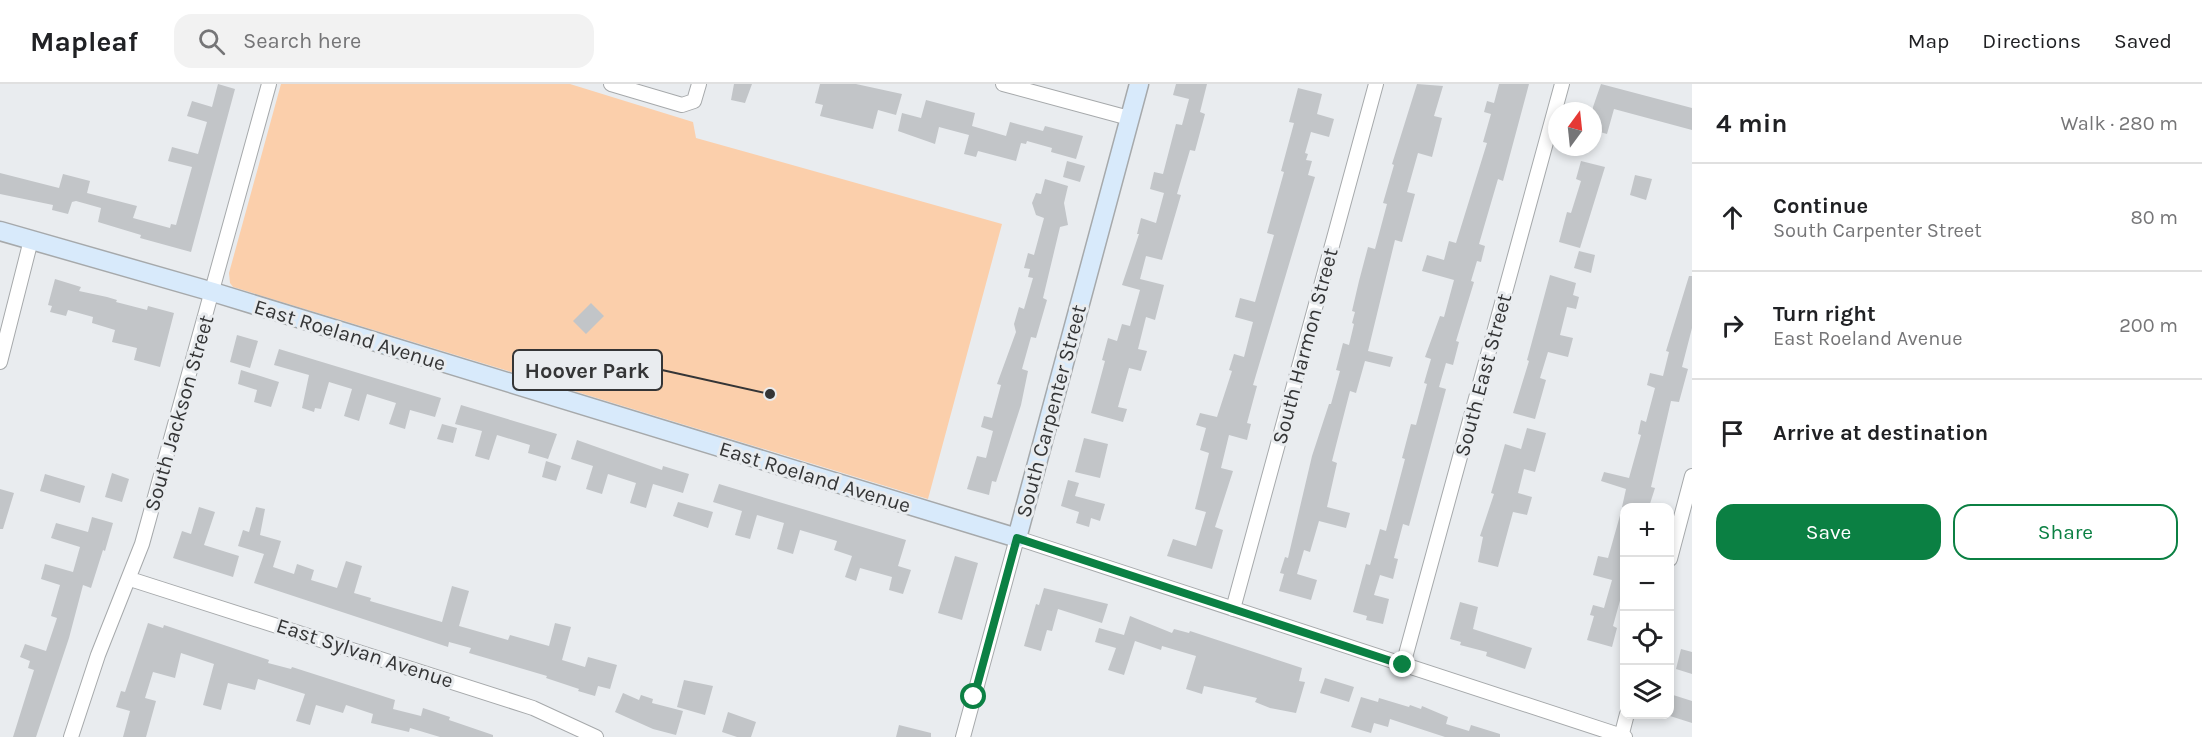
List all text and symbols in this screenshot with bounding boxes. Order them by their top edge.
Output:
search box [174,14,594,68]
text: Mapleaf [30,25,138,58]
icon: search [195,25,228,58]
text: Search here [243,28,361,54]
text: Map [1908,29,1949,53]
text: Directions [1982,29,2081,53]
text: Saved [2114,29,2172,53]
north arrow [1548,102,1602,156]
text: 4 min [1716,108,1787,139]
text: Walk · 280 m [2061,112,2178,135]
text: Continue [1773,193,1868,219]
icon: ahead [1716,201,1749,234]
text: 80 m [2130,206,2178,229]
text: South Carpenter Street [1773,219,1982,242]
street label: South Harmon Street [1267,245,1343,447]
street label: South East Street [1450,291,1516,459]
street label: East Roeland Avenue [251,294,449,376]
text: Turn right [1773,301,1876,327]
street label: South Carpenter Street [1011,302,1091,520]
icon: right [1716,309,1749,342]
street label: South Jackson Street [139,312,219,514]
text: 200 m [2119,314,2178,337]
text: East Roeland Avenue [1773,327,1963,350]
callout: Hoover Park [513,350,662,390]
text: Hoover Park [525,358,650,384]
icon: arrive [1716,417,1749,450]
text: Arrive at destination [1773,420,1988,446]
street label: East Roeland Avenue [716,436,914,518]
map controls [1620,503,1674,719]
button: + [1620,503,1674,557]
button: Save [1716,504,1941,560]
button: Share [1953,504,2178,560]
button: − [1620,557,1674,611]
button: locate [1620,611,1674,665]
street label: East Sylvan Avenue [274,613,456,693]
route end [1389,651,1415,677]
button: layers [1620,665,1674,719]
route start [960,683,986,709]

